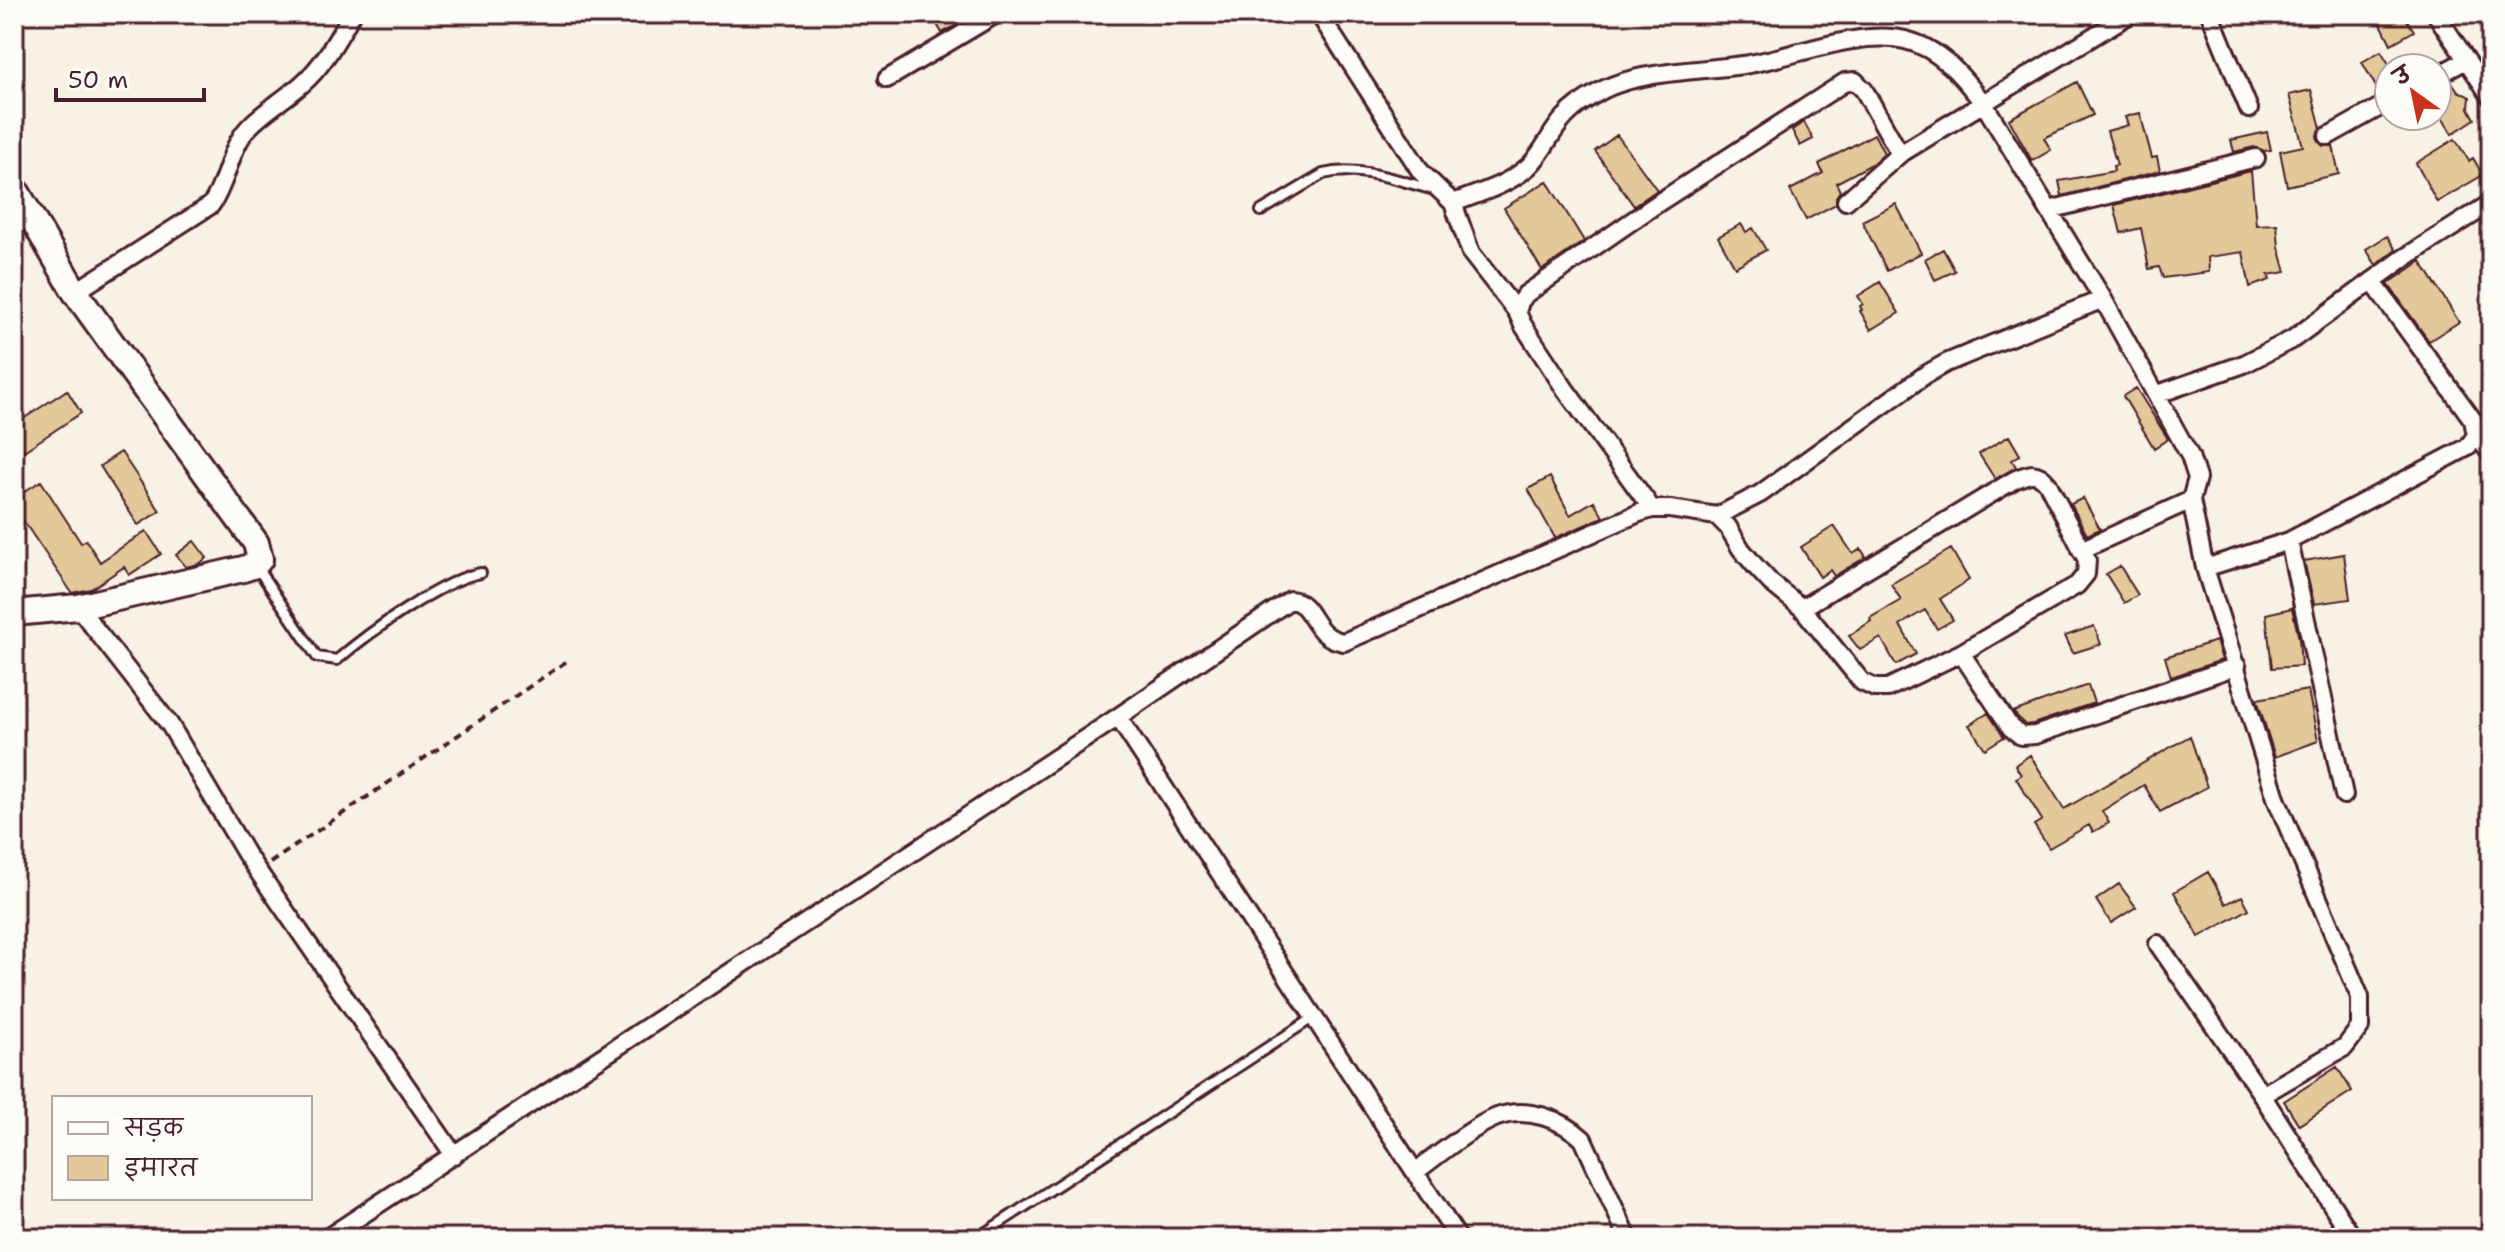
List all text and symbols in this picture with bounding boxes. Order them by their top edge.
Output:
scale bar [56,52,204,102]
north arrow [2373,52,2453,132]
text: उ [2387,58,2418,93]
text: 50 m [68,64,128,96]
legend [52,1096,312,1200]
text: सड़क [122,1112,185,1144]
text: इमारत [124,1152,199,1184]

